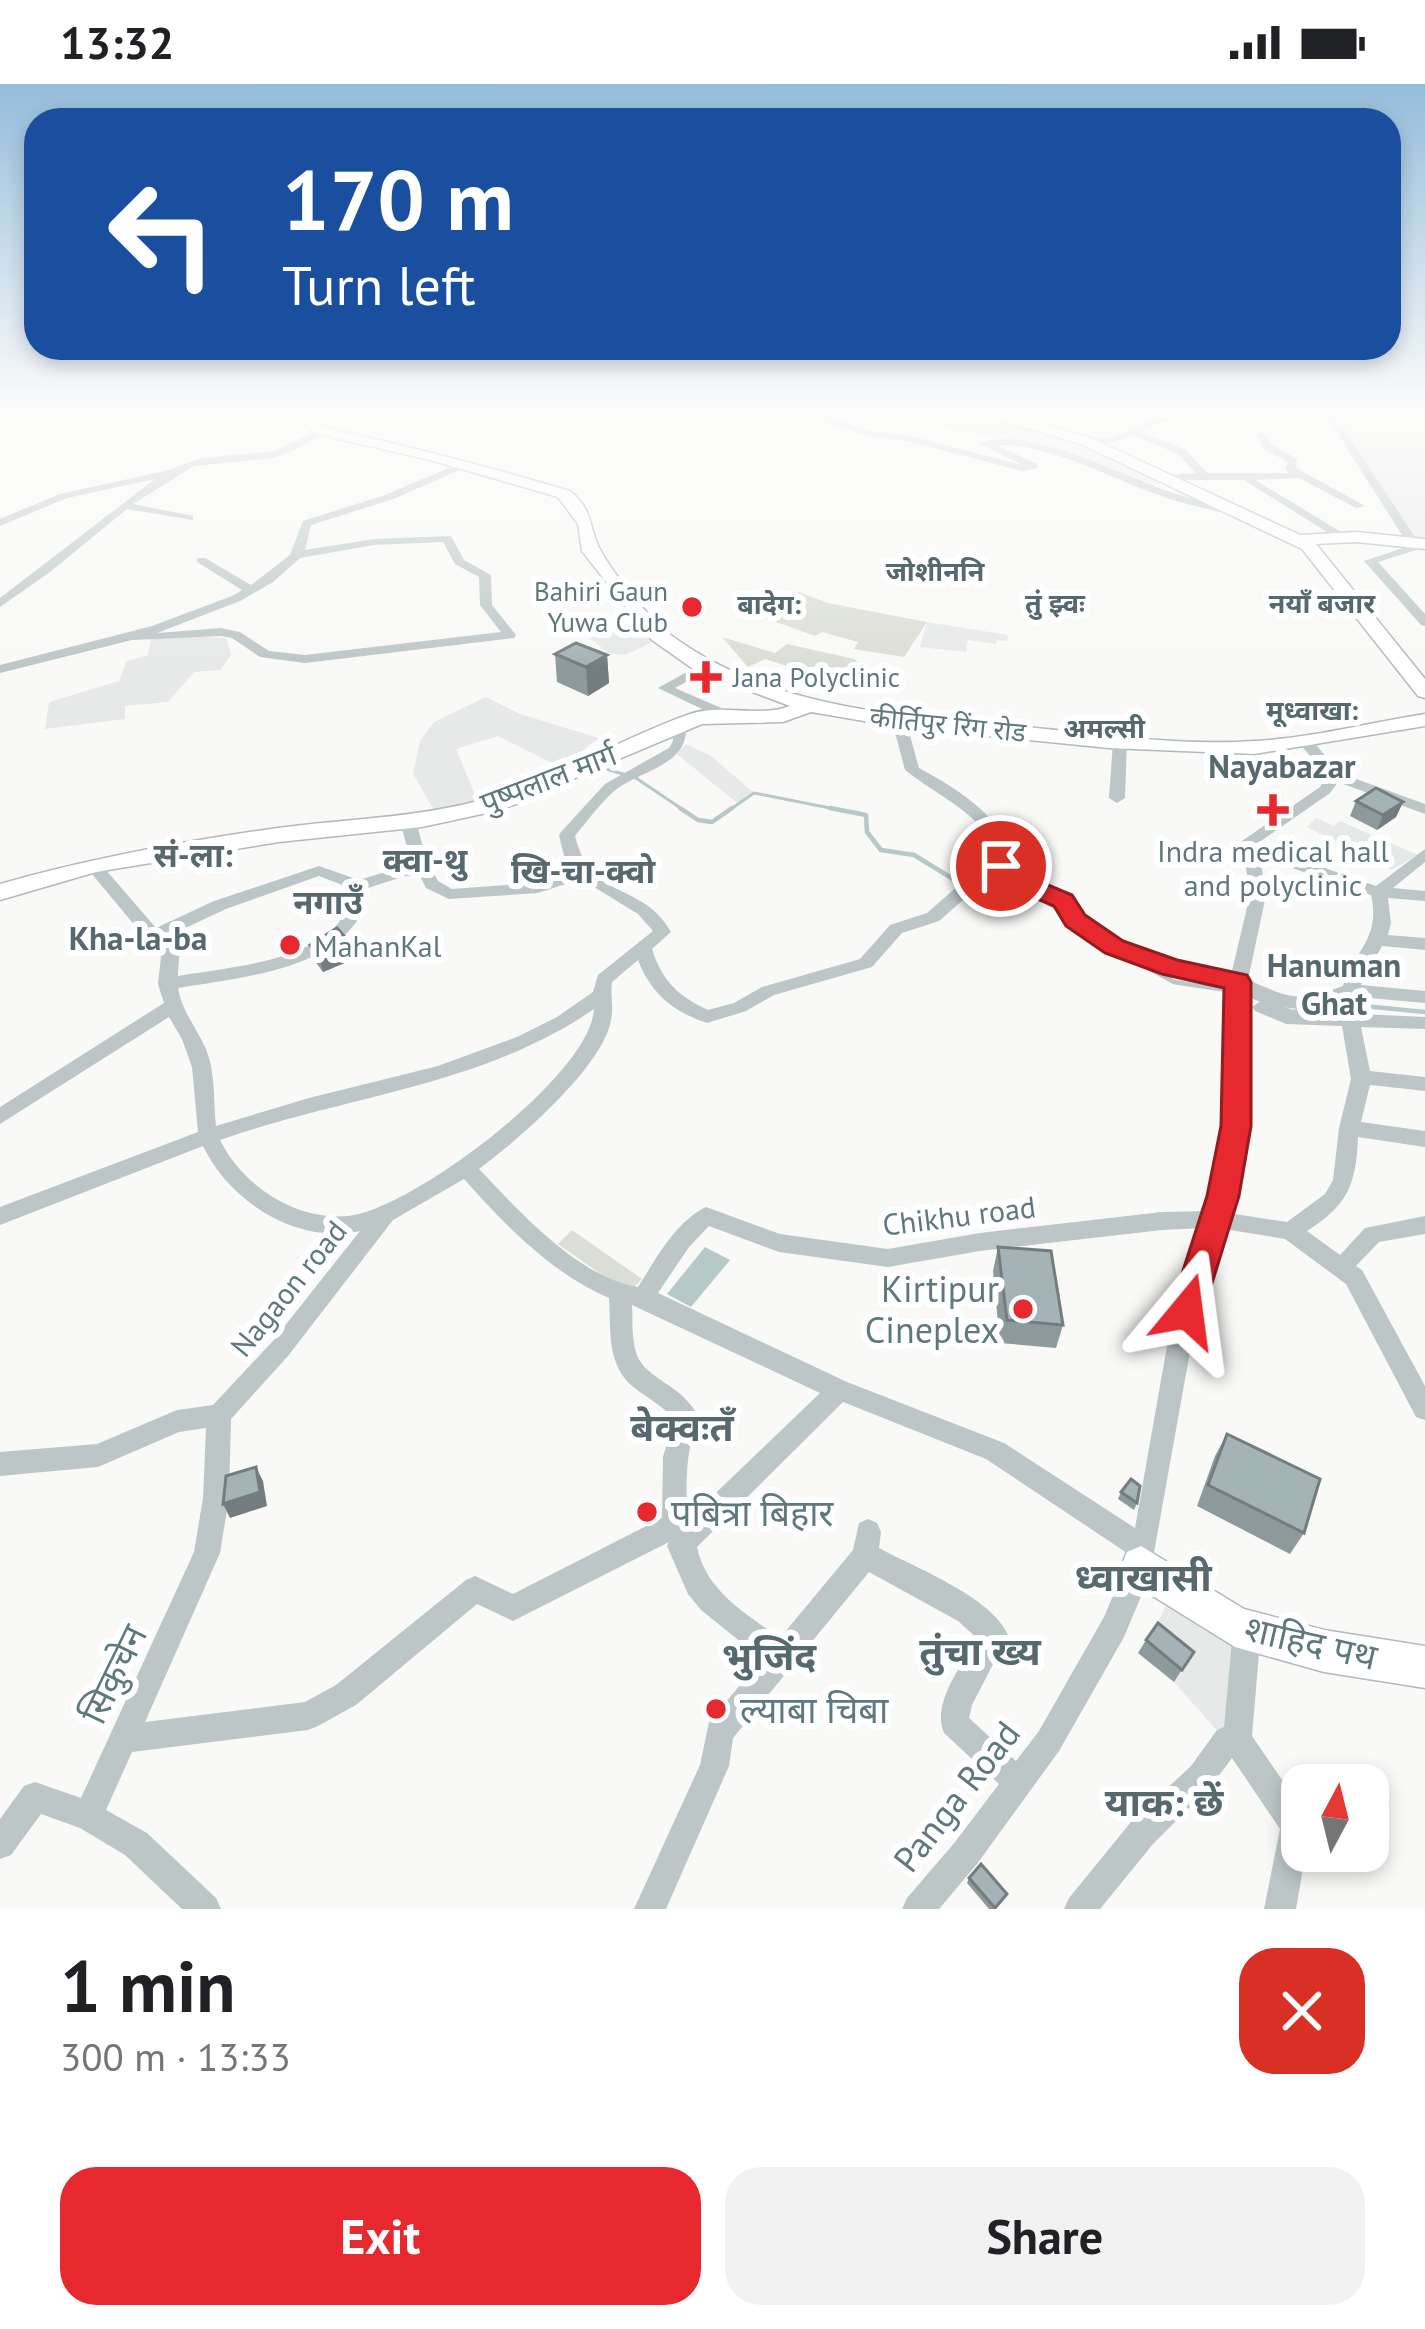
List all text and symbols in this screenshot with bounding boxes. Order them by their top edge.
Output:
text: 13:32 [60,13,174,71]
text: 170 m [282,144,514,253]
icon: left [84,156,240,312]
text: Turn left [282,250,476,320]
district label: जोशीननि [886,554,986,588]
place label: Bahiri Gaun Yuwa Club [534,574,668,639]
district label: तुं झ्वः [1025,586,1086,620]
district label: नयाँ बजार [1269,586,1376,620]
district label: बादेग: [737,587,801,621]
marker: Bahiri Gaun Yuwa Club [679,594,705,620]
place label: Jana Polyclinic [732,660,900,694]
marker: Jana Polyclinic [690,661,722,693]
district label: मूध्वाखा: [1266,693,1358,728]
street label: कीर्तिपुर रिंग रोड [868,699,1028,750]
district label: अमल्सी [1063,711,1146,745]
street label: पुष्पलाल मार्ग [474,734,623,822]
district label: Nayabazar [1208,744,1356,787]
marker: Indra medical hall and polyclinic [1257,794,1289,826]
pin [950,815,1052,917]
place label: Indra medical hall and polyclinic [1157,831,1389,904]
district label: सं-ला: [153,833,233,876]
icon: arrive [968,833,1034,899]
district label: क्वा-थु [383,838,468,882]
district label: खि-चा-क्वो [511,849,656,892]
district label: नगाउँ [293,880,364,923]
district label: Kha-la-ba [69,916,207,959]
place label: MahanKal [314,926,442,965]
marker: MahanKal [277,932,303,958]
district label: Hanuman Ghat [1267,943,1401,1024]
street label: Chikhu road [880,1186,1038,1244]
street label: Nagaon road [221,1212,355,1364]
position arrow [1124,1248,1250,1374]
place label: Kirtipur Cineplex [865,1265,999,1353]
marker: Kirtipur Cineplex [1010,1296,1036,1322]
district label: बेक्वःतँ [630,1401,736,1452]
place label: पबित्रा बिहार [671,1489,834,1536]
marker: पबित्रा बिहार [634,1499,660,1525]
district label: ध्वाखासी [1074,1551,1213,1602]
street label: शाहिद पथ [1240,1604,1383,1680]
street label: सिकुचेन [69,1616,157,1731]
district label: तुंचा ख्य [919,1625,1042,1676]
district label: भुजिंद [722,1630,817,1681]
place label: ल्याबा चिबा [740,1686,889,1733]
marker: ल्याबा चिबा [703,1696,729,1722]
street label: Panga Road [882,1711,1030,1881]
north arrow [1281,1764,1389,1872]
map controls [1281,1764,1389,1872]
district label: याक: छें [1105,1776,1225,1827]
text: 1 min [60,1939,236,2032]
button: close [1239,1948,1365,2074]
text: 300 m · 13:33 [60,2031,291,2082]
button: Exit [60,2167,701,2305]
button: Share [725,2167,1365,2305]

